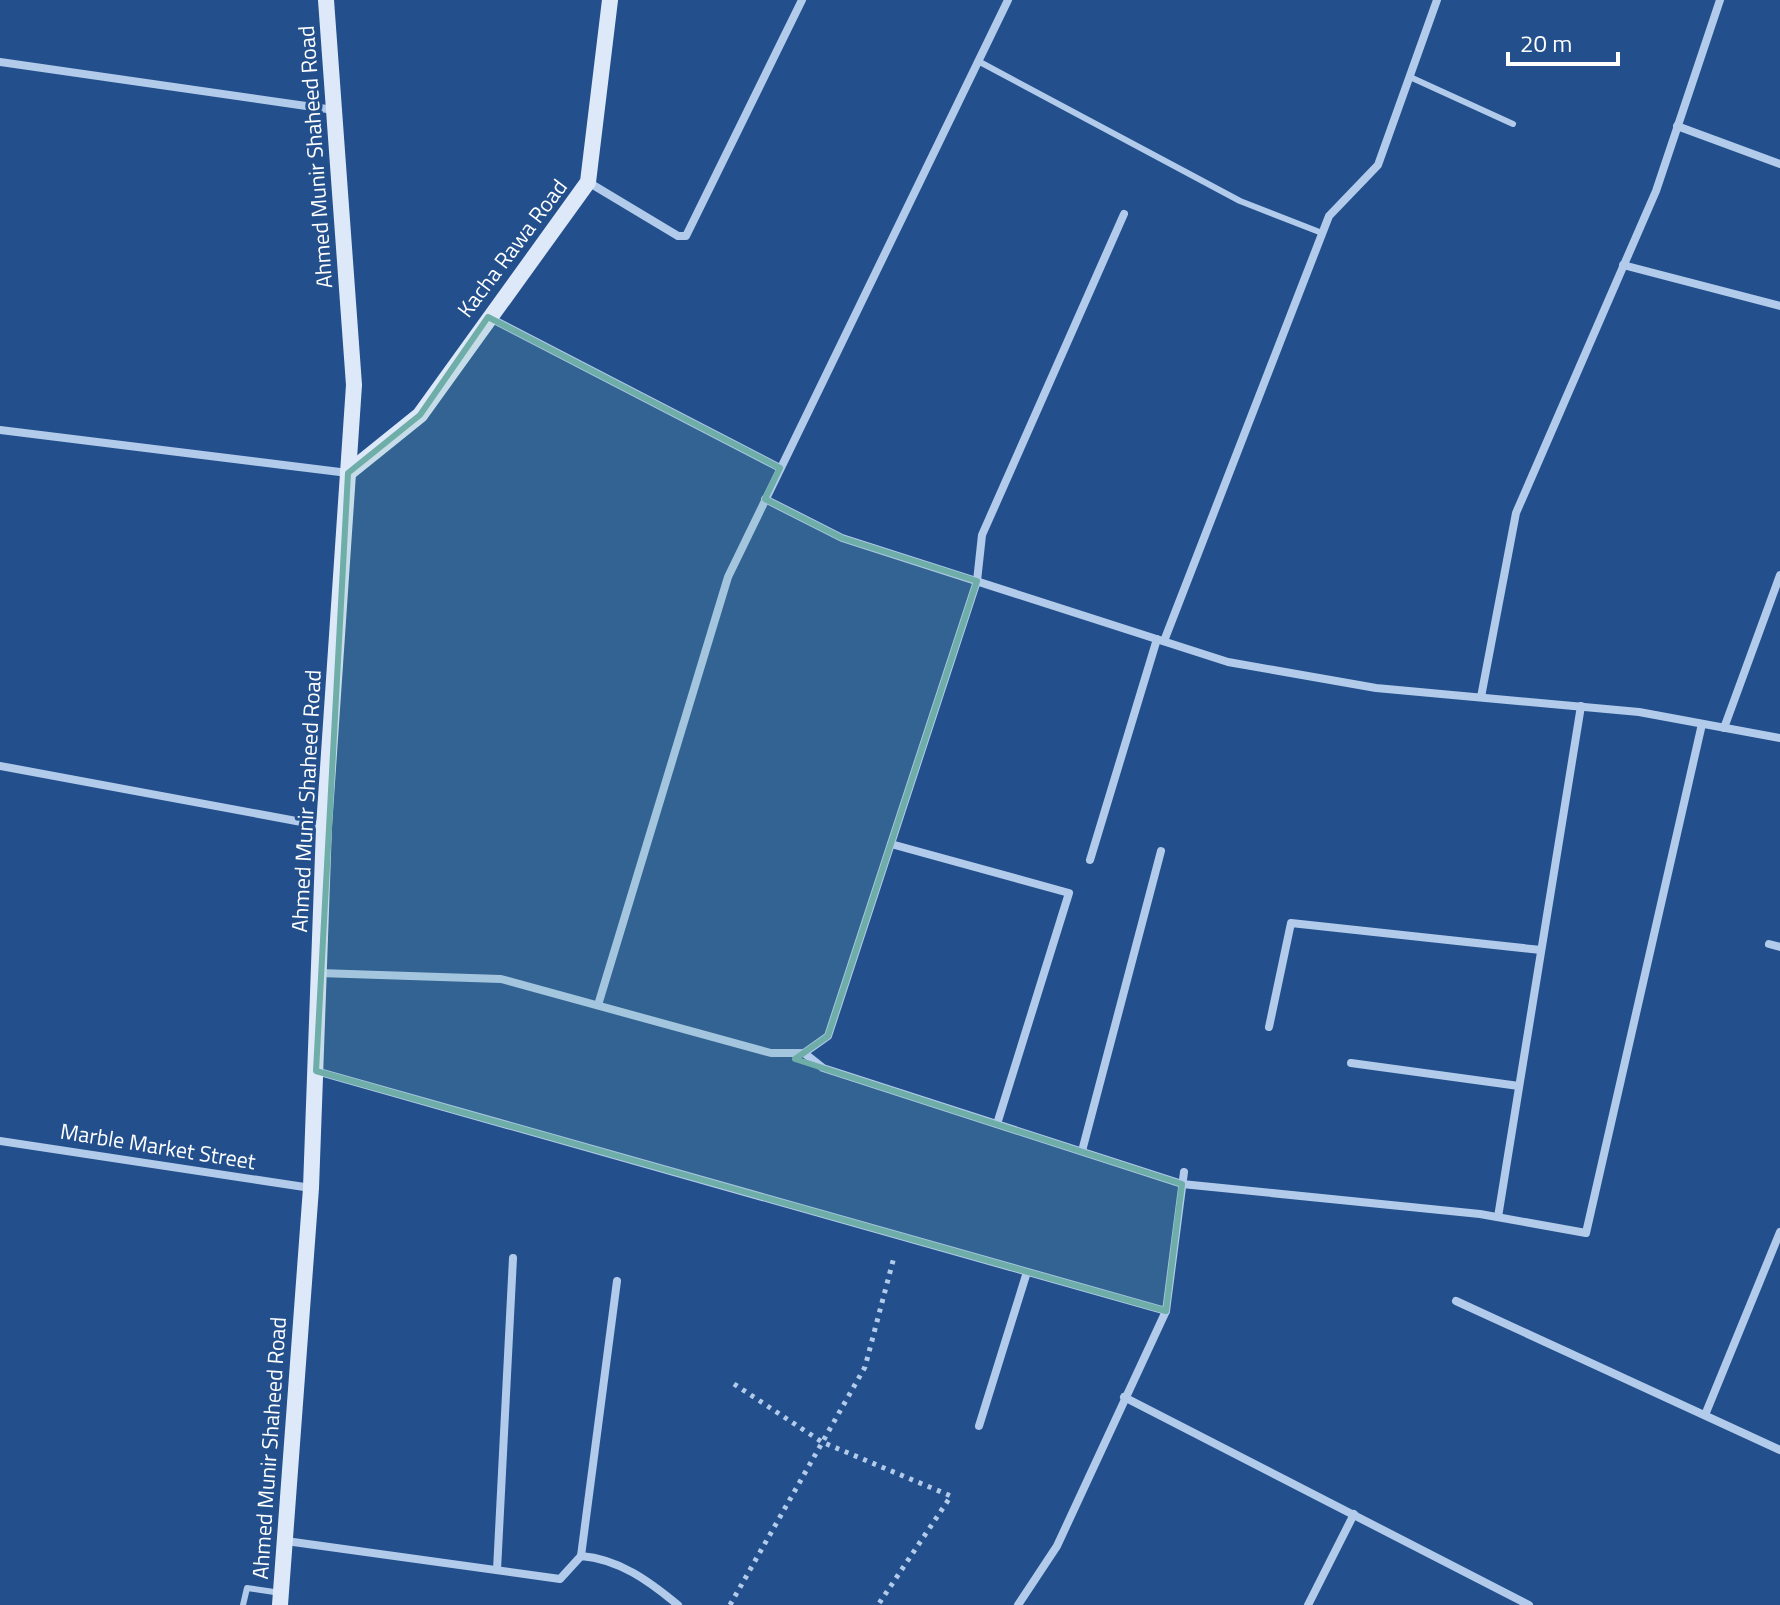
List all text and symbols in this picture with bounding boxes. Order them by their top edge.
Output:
scale bar [1508,16,1618,66]
street label: Ahmed Munir Shaheed Road [289,25,341,289]
text: 20 m [1520,25,1572,61]
street label: Kacha Rawa Road [449,172,575,324]
street label: Ahmed Munir Shaheed Road [282,669,330,933]
street label: Marble Market Street [58,1114,258,1178]
street label: Ahmed Munir Shaheed Road [243,1316,295,1580]

